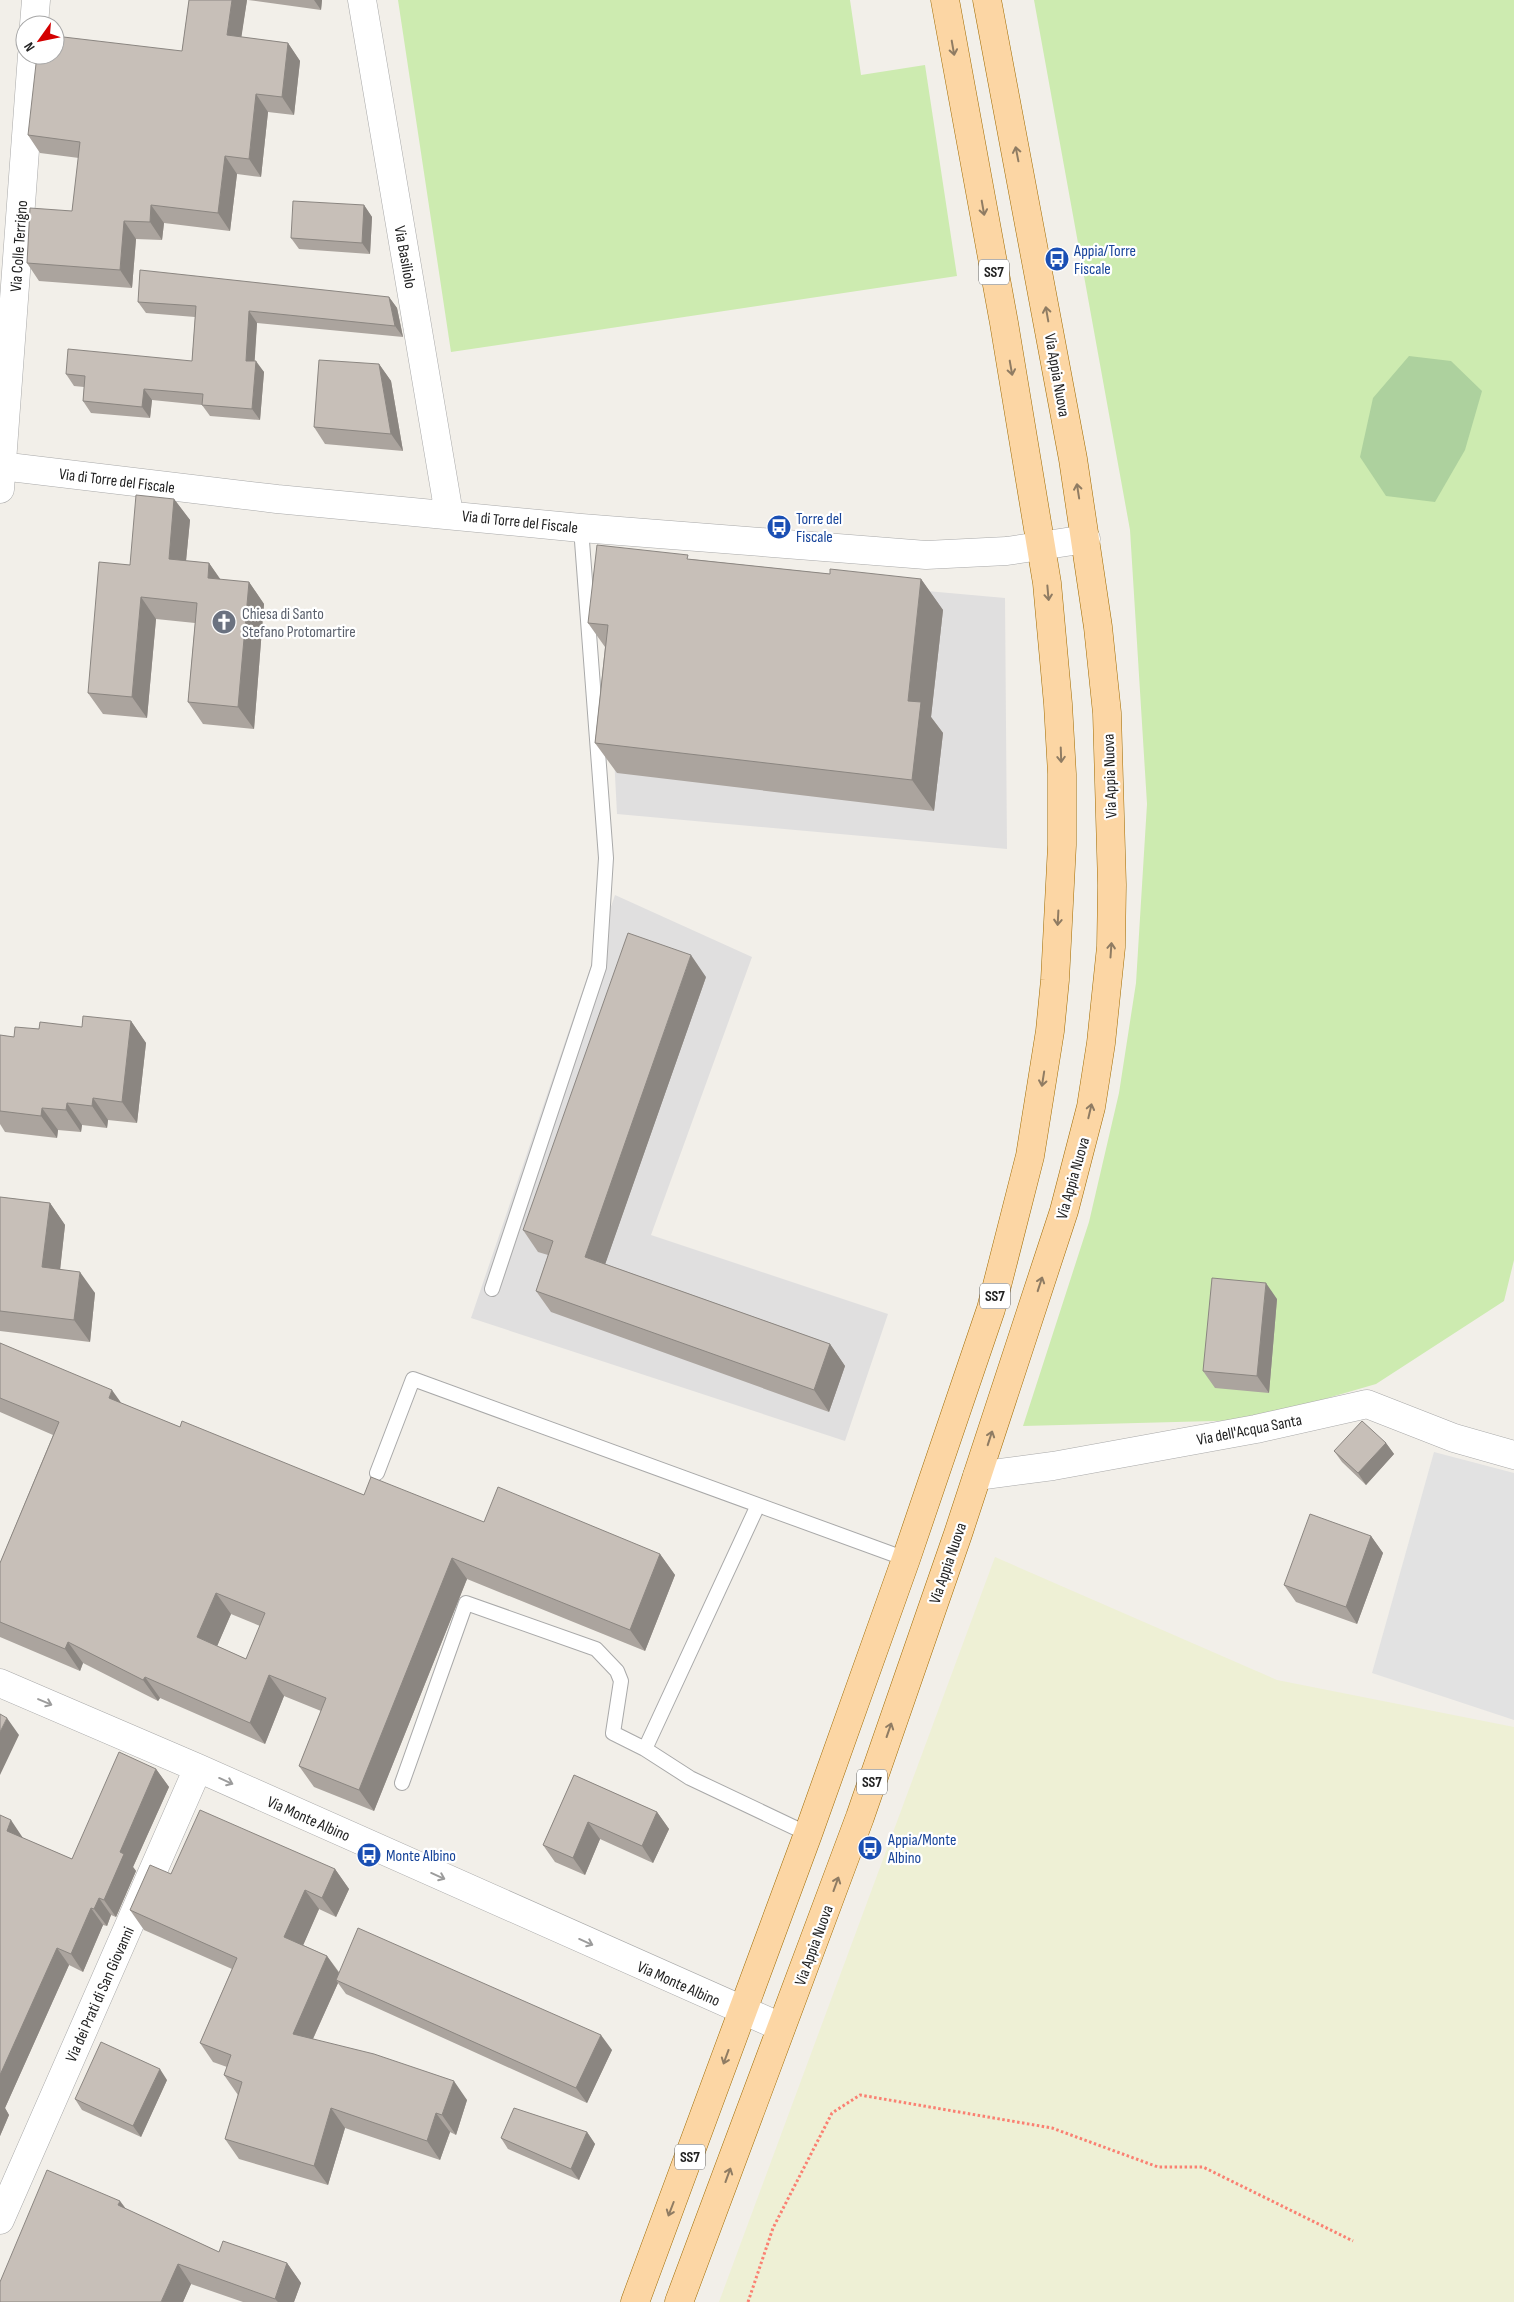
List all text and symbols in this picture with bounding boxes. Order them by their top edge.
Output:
north arrow [15,15,65,65]
text: N [20,39,39,55]
one-way arrow [949,40,959,56]
one-way arrow [1011,146,1021,162]
one-way arrow [978,199,988,215]
street label: Via Colle Terrigno [7,200,32,293]
street label: Via Basiliolo [390,224,419,290]
place label: Appia/Torre Fiscale [1073,242,1136,279]
bus stop icon: Appia/Torre Fiscale [1044,246,1070,272]
road number: SS7 [979,260,1009,284]
one-way arrow [1042,306,1051,322]
street label: Via Appia Nuova [1040,332,1073,418]
one-way arrow [1007,359,1017,375]
street label: Via di Torre del Fiscale [58,465,176,498]
one-way arrow [1073,483,1083,499]
street label: Via di Torre del Fiscale [461,507,579,538]
place label: Torre del Fiscale [796,510,842,547]
bus stop icon: Torre del Fiscale [766,514,792,540]
one-way arrow [1043,585,1053,601]
place label: Chiesa di Santo Stefano Protomartire [242,605,356,642]
church icon: Chiesa di Santo Stefano Protomartire [211,609,237,635]
street label: Via Appia Nuova [1100,733,1121,818]
one-way arrow [1056,747,1065,763]
one-way arrow [1054,909,1063,925]
one-way arrow [1107,942,1116,958]
one-way arrow [1038,1071,1048,1087]
one-way arrow [1086,1103,1095,1119]
street label: Via Appia Nuova [1053,1135,1094,1222]
one-way arrow [1036,1277,1045,1292]
road number: SS7 [980,1284,1010,1308]
street label: Via dell'Acqua Santa [1195,1411,1304,1450]
one-way arrow [985,1431,995,1447]
street label: Via Appia Nuova [926,1520,971,1606]
one-way arrow [37,1698,52,1707]
one-way arrow [885,1722,895,1738]
road number: SS7 [857,1770,887,1794]
one-way arrow [218,1776,233,1786]
street label: Via Monte Albino [264,1793,353,1846]
place label: Appia/Monte Albino [887,1831,956,1868]
bus stop icon: Appia/Monte Albino [857,1835,883,1861]
bus stop icon: Monte Albino [356,1842,382,1868]
place label: Monte Albino [386,1847,456,1866]
one-way arrow [430,1871,445,1881]
one-way arrow [832,1876,841,1892]
street label: Via Appia Nuova [791,1903,838,1988]
street label: Via dei Prati di San Giovanni [62,1924,139,2065]
one-way arrow [578,1938,593,1948]
street label: Via Monte Albino [634,1958,723,2011]
one-way arrow [721,2048,730,2064]
road number: SS7 [675,2144,705,2170]
one-way arrow [724,2168,733,2183]
one-way arrow [666,2201,675,2216]

